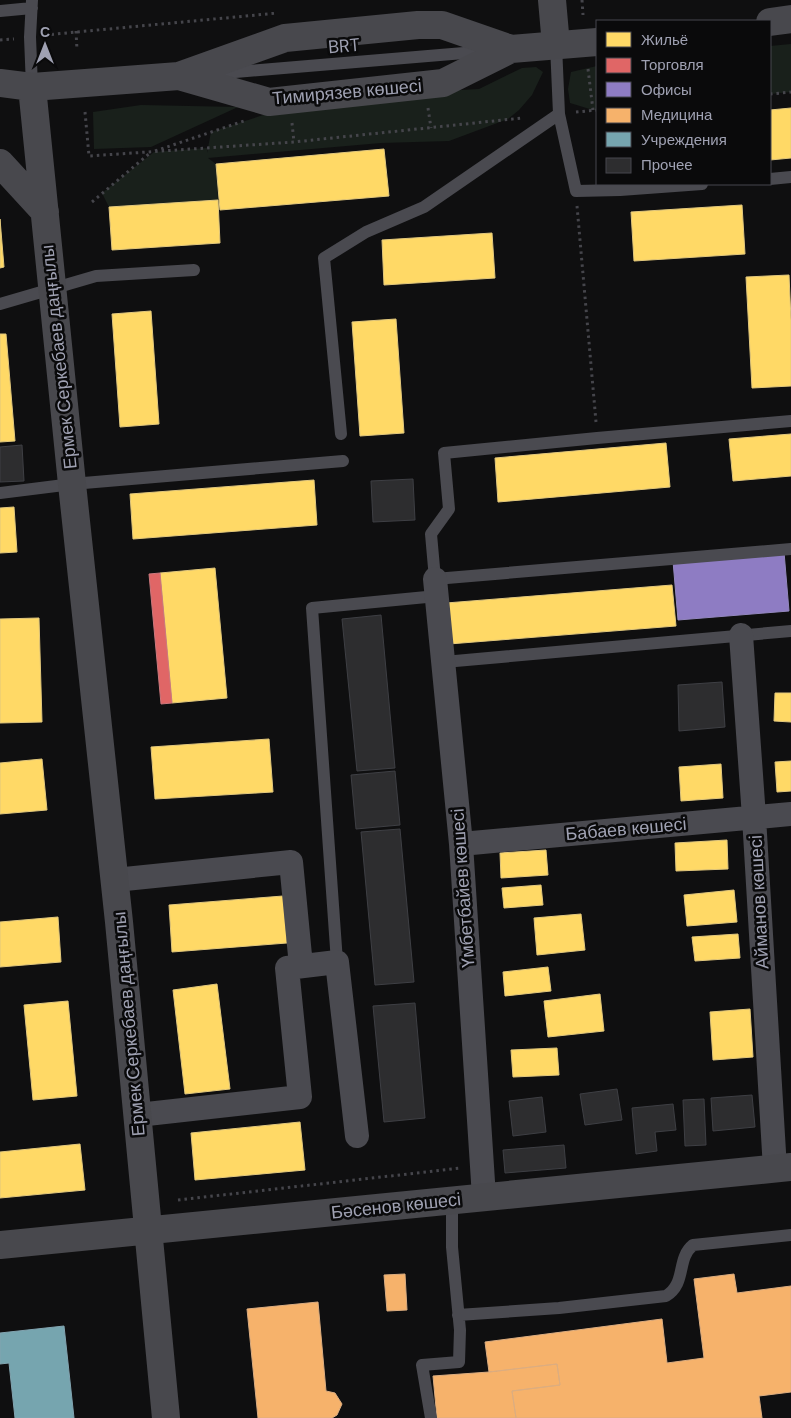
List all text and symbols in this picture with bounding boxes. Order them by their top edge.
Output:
north arrow [20,20,70,70]
legend [596,20,771,185]
text: С [40,23,50,41]
text: Жильё [641,30,688,50]
street label: BRT [327,33,361,59]
text: Торговля [641,55,704,75]
street label: Тимирязев көшесі [271,74,423,110]
text: Офисы [641,80,692,100]
text: Медицина [641,105,713,125]
text: Учреждения [641,130,727,150]
text: Прочее [641,155,693,175]
street label: Ермек Серкебаев даңғылы [35,244,83,470]
street label: Үмбетбайев көшесі [445,808,481,968]
street label: Бабаев көшесі [564,812,688,846]
street label: Айманов көшесі [744,834,774,970]
street label: Ермек Серкебаев даңғылы [107,911,151,1137]
street label: Бәсенов көшесі [330,1187,462,1225]

